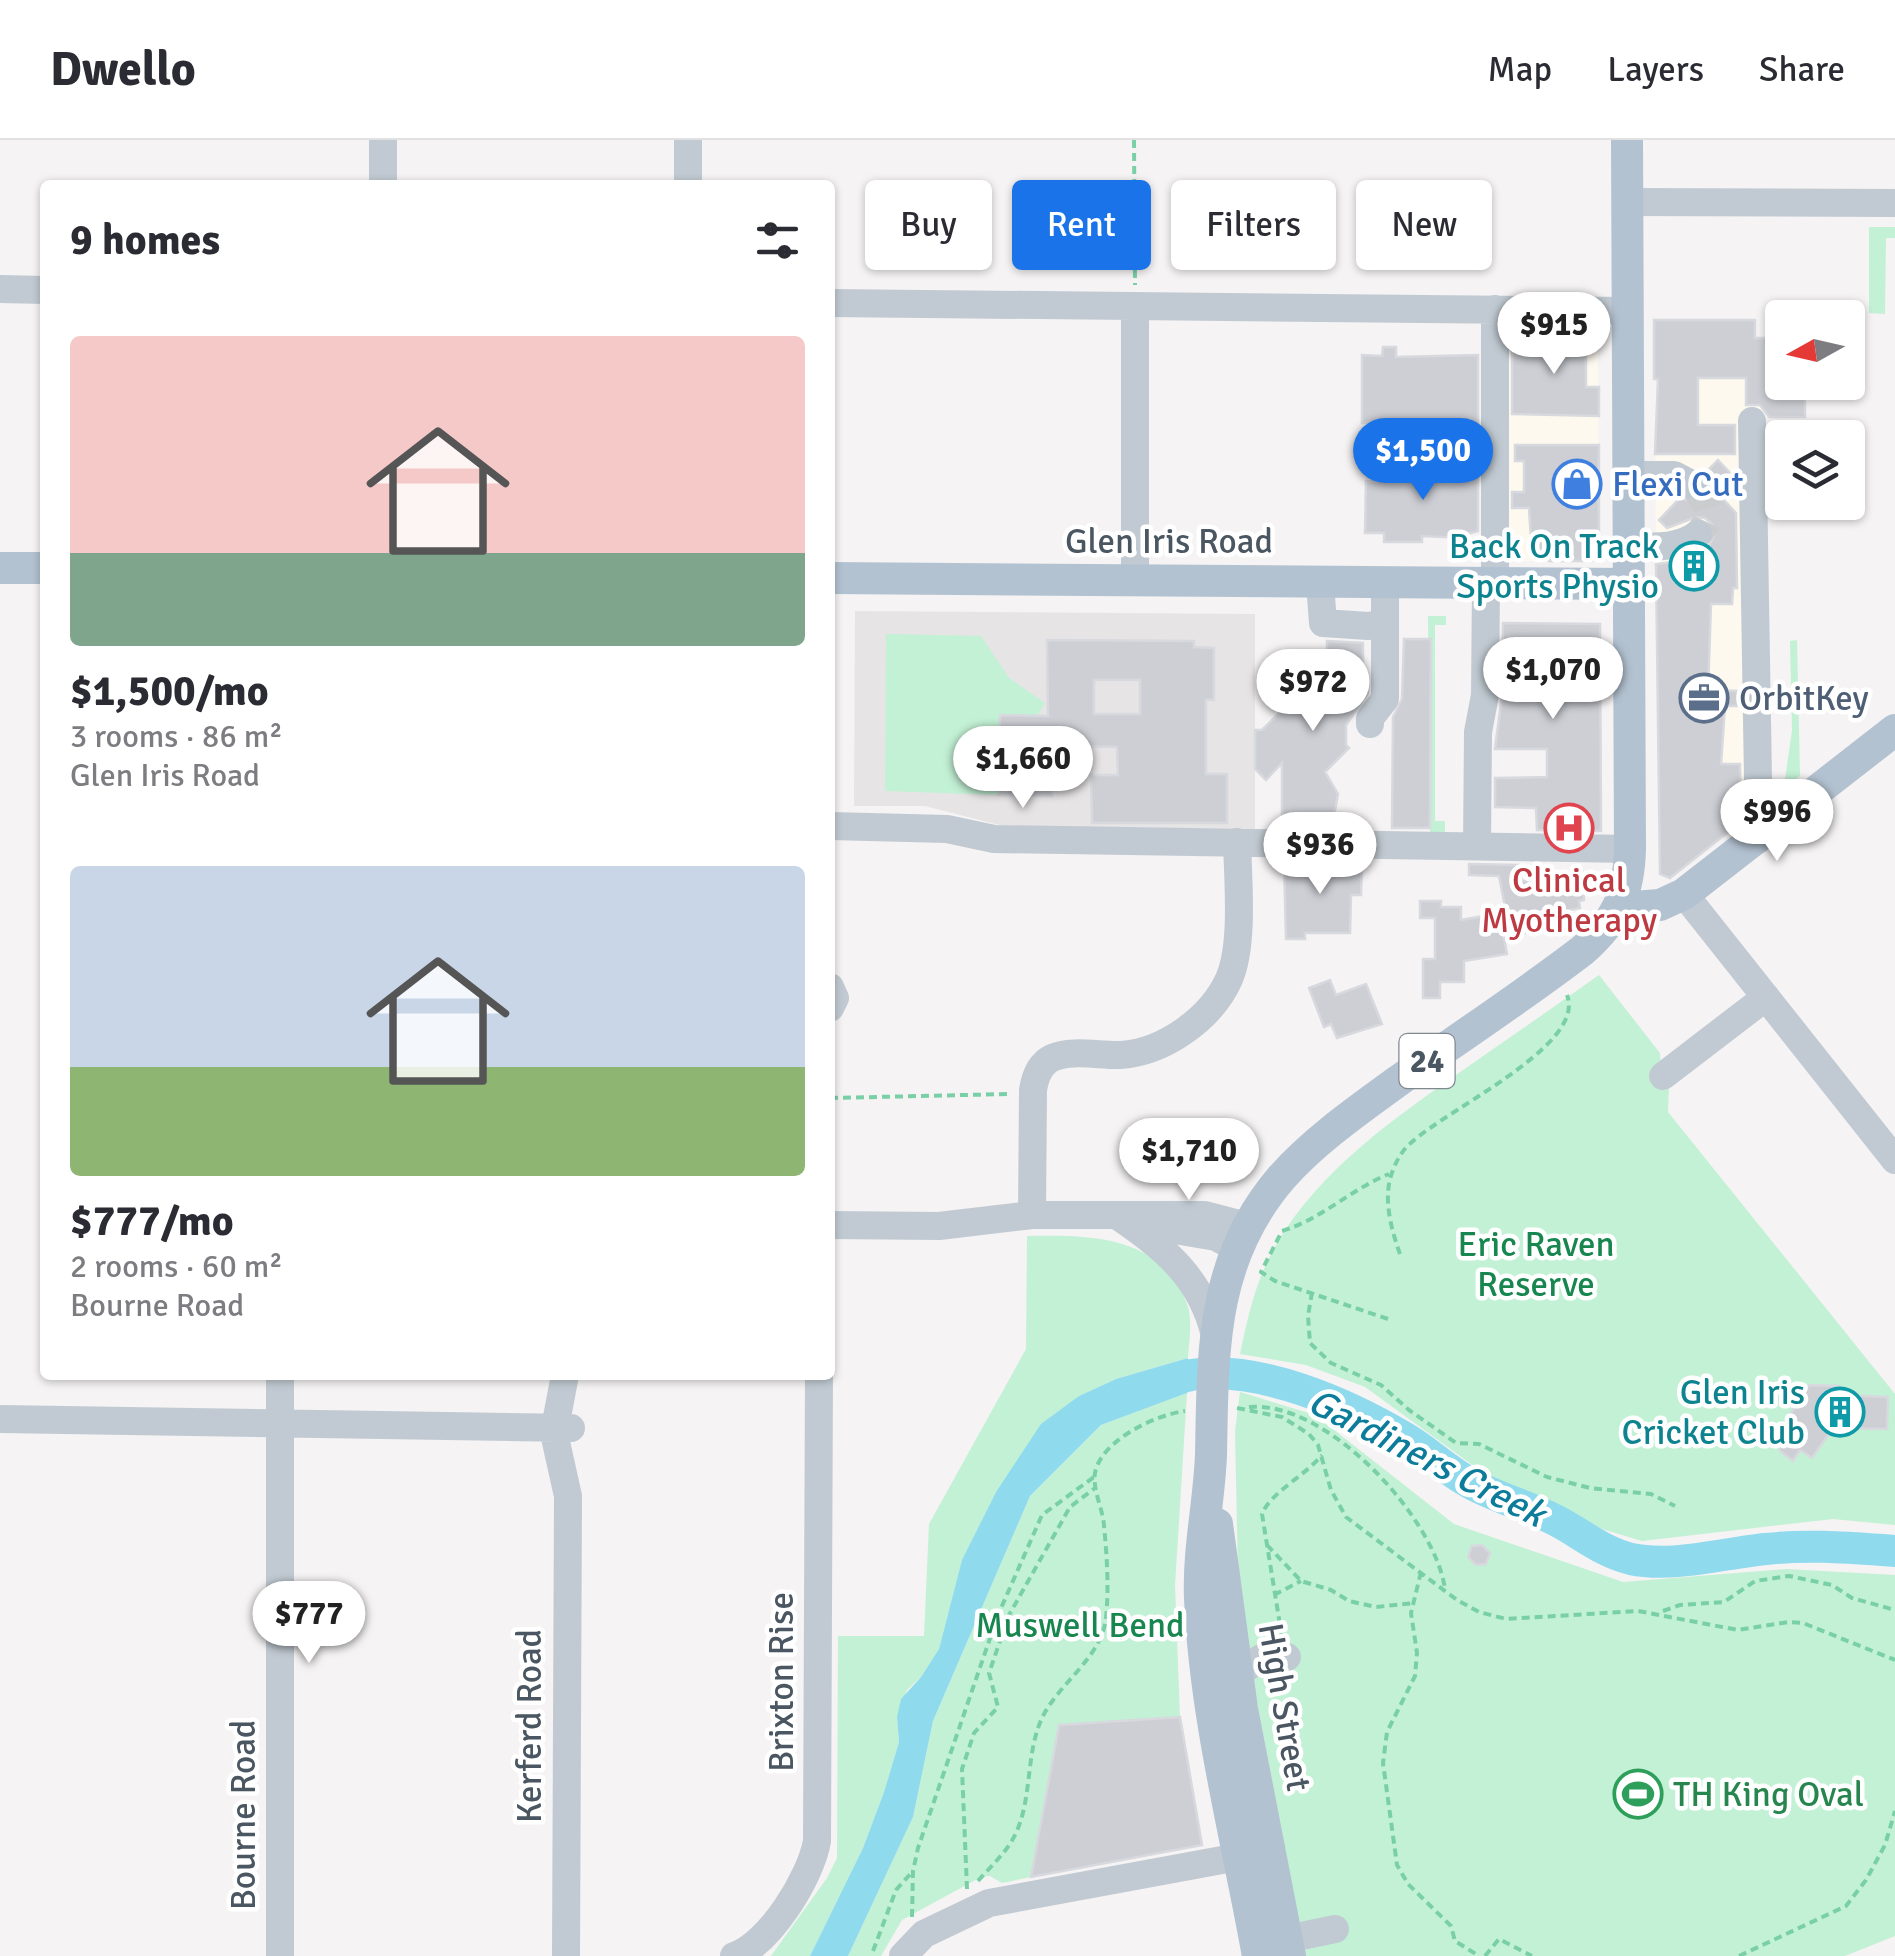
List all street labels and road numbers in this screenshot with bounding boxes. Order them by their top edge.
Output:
street label: Glen Iris Road [1065,520,1273,563]
road number: 24 [1400,1034,1454,1088]
street label: Brixton Rise [760,1592,803,1772]
street label: High Street [1249,1620,1320,1794]
street label: Kerferd Road [508,1629,551,1823]
street label: Bourne Road [222,1720,265,1910]

